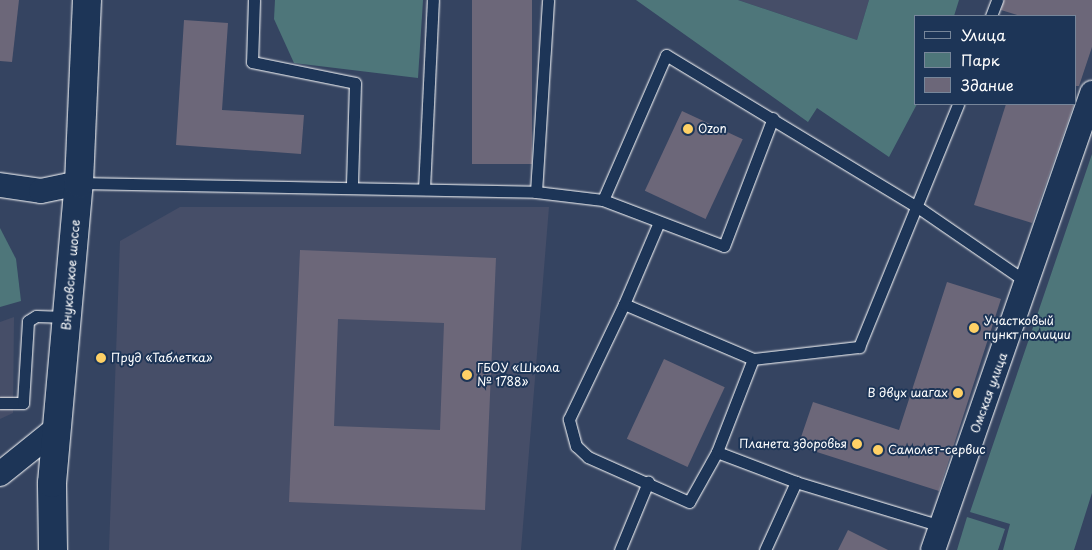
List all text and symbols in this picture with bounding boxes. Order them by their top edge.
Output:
legend [914,15,1077,105]
text: Улица [961,23,1006,46]
text: Парк [961,48,1000,71]
text: Здание [961,73,1014,96]
place label: Ozon [698,122,727,136]
marker: Ozon [682,123,694,135]
street label: Внуковское шоссе [59,219,83,331]
place label: Участковый пункт полиции [984,314,1071,342]
marker: Участковый пункт полиции [968,322,980,334]
street label: Омская улица [968,350,1010,436]
place label: Пруд «Таблетка» [111,351,213,365]
marker: Пруд «Таблетка» [95,352,107,364]
place label: ГБОУ «Школа № 1788» [477,361,561,389]
marker: ГБОУ «Школа № 1788» [461,369,473,381]
place label: В двух шагах [867,386,948,400]
marker: В двух шагах [952,387,964,399]
place label: Планета здоровья [739,437,847,451]
marker: Планета здоровья [851,438,863,450]
place label: Самолет-сервис [888,443,986,457]
marker: Самолет-сервис [872,444,884,456]

